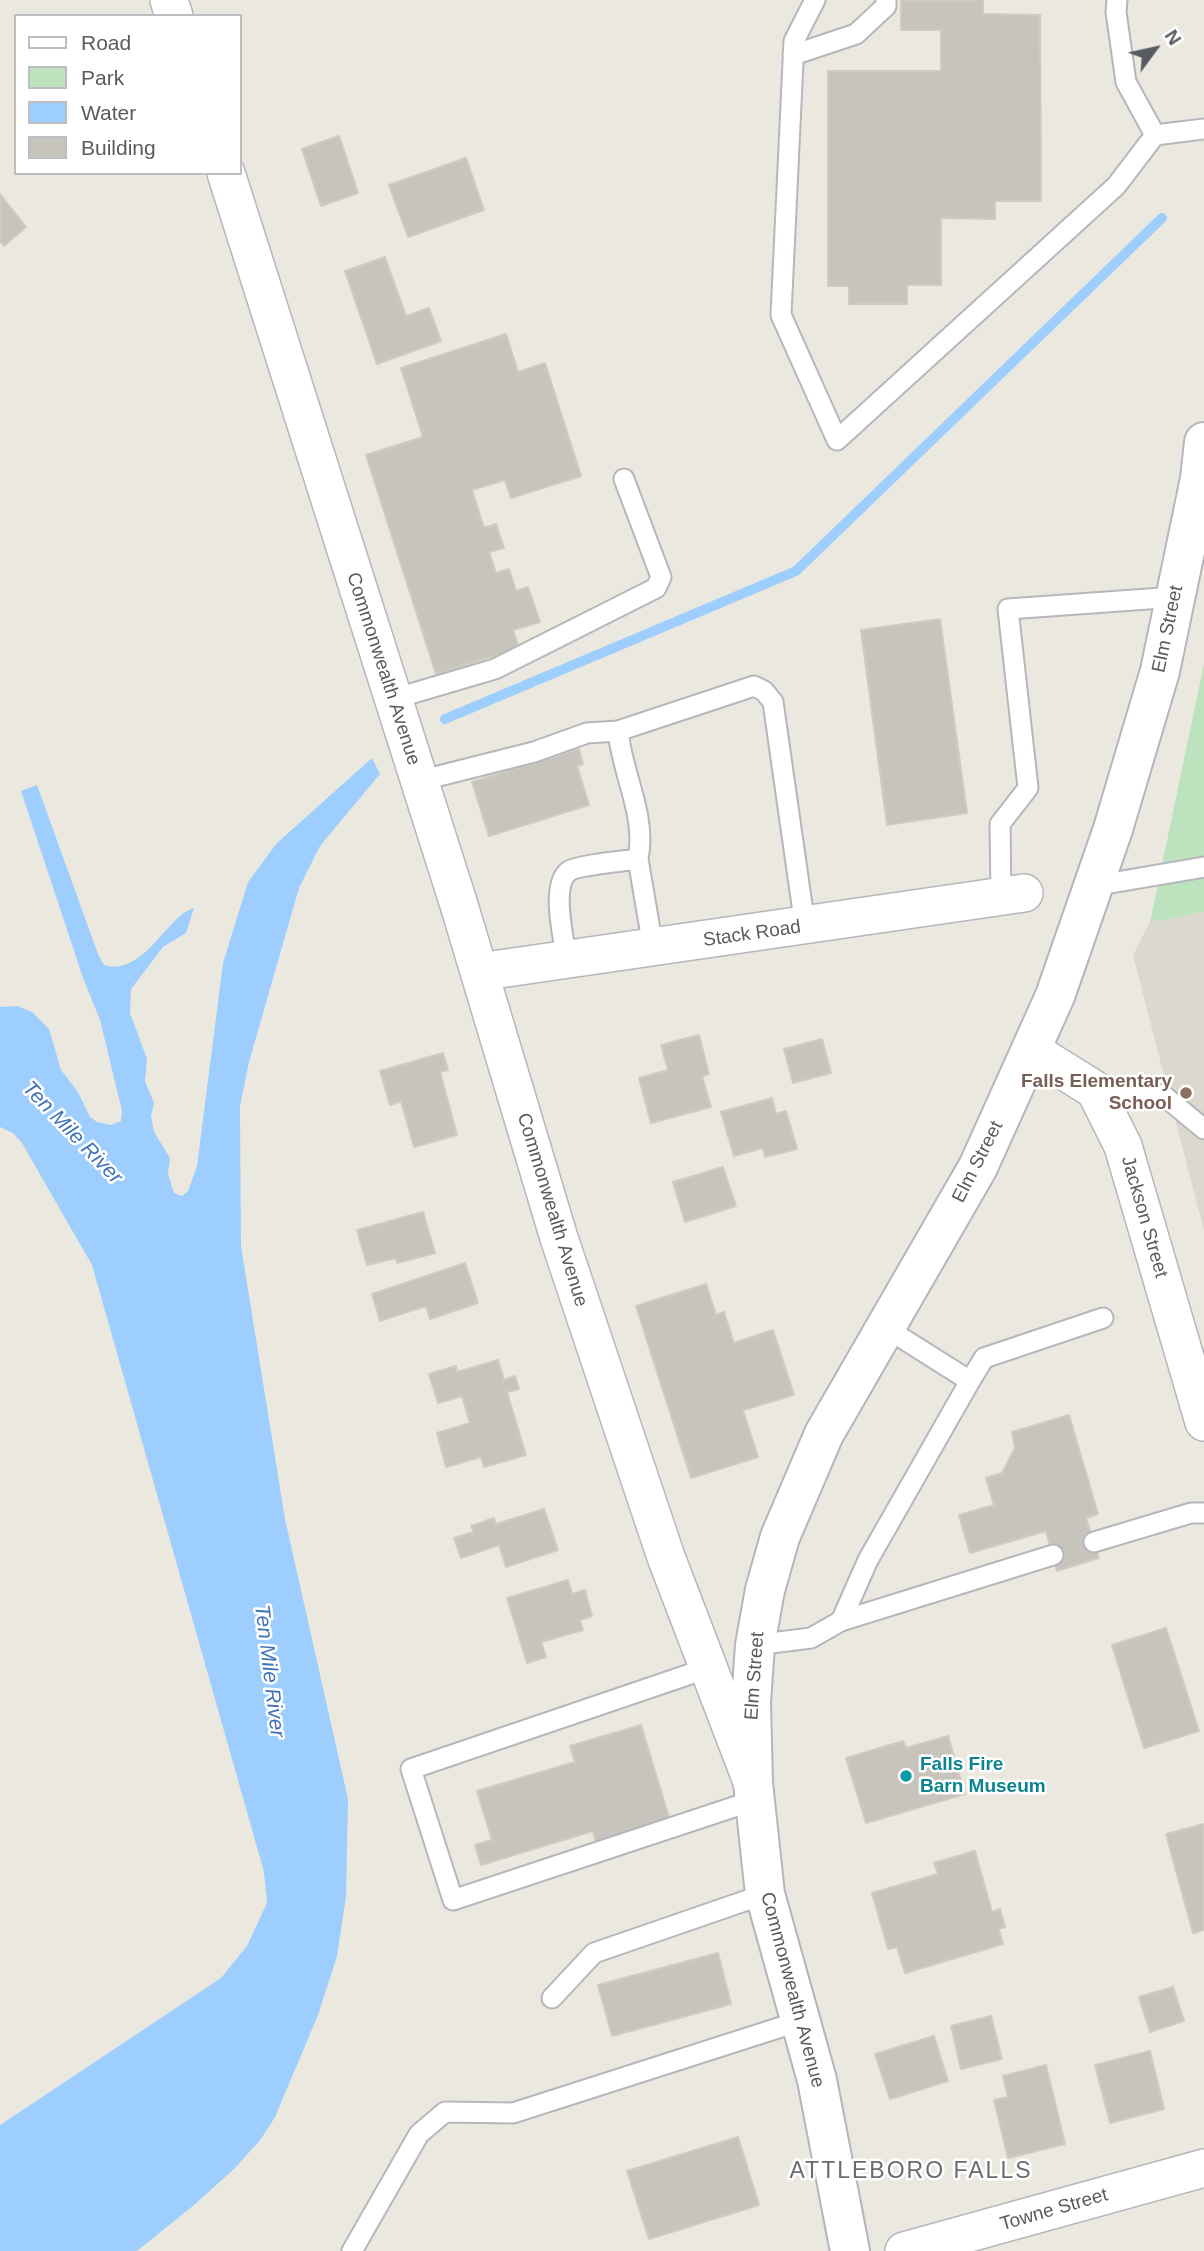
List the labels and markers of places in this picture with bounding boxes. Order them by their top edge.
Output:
place label: Falls Elementary School [1021,1071,1172,1115]
marker: Falls Elementary School [1178,1085,1194,1101]
place label: Falls Fire Barn Museum [920,1754,1046,1798]
marker: Falls Fire Barn Museum [898,1768,914,1784]

